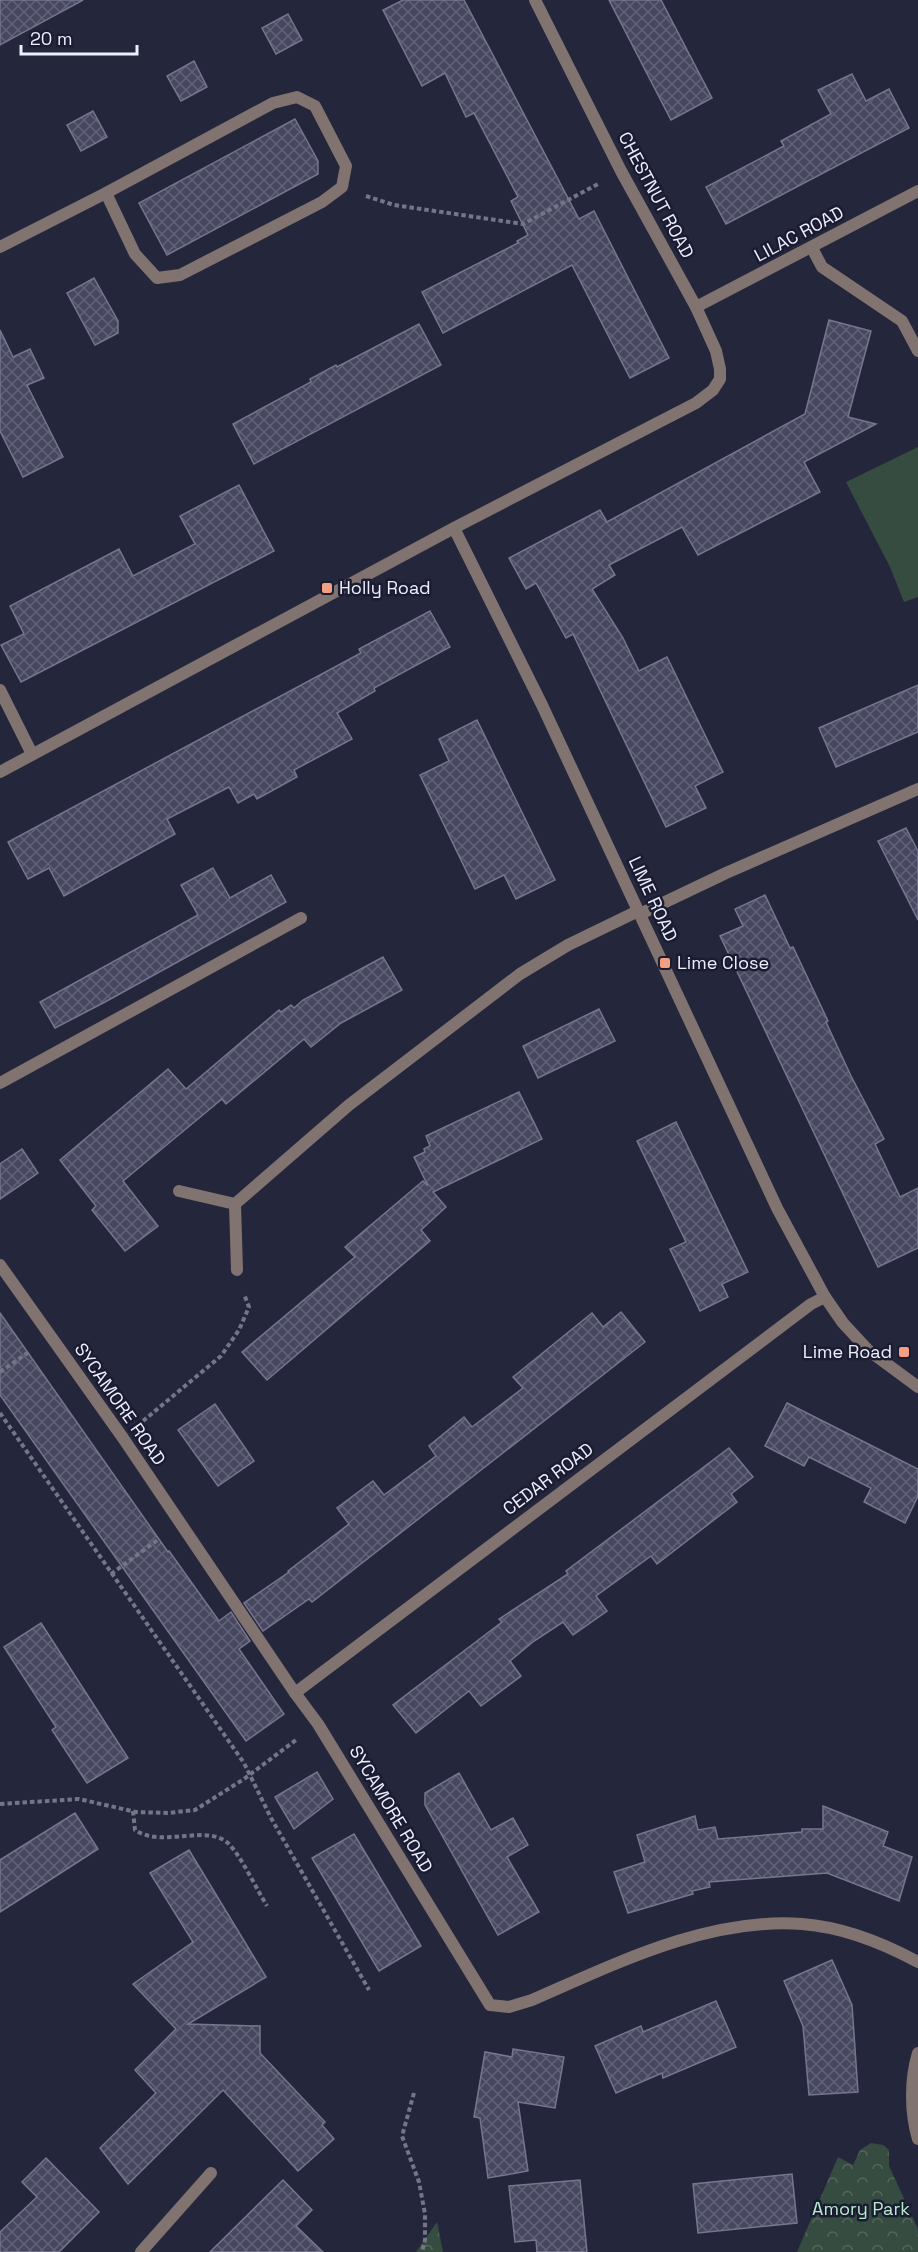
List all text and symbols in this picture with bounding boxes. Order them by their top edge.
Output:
scale bar [21,18,136,56]
text: 20 m [30,27,73,50]
street label: CHESTNUT ROAD [613,128,699,262]
street label: LILAC ROAD [750,200,847,267]
place label: Holly Road [339,576,431,599]
marker: Holly Road [320,581,334,595]
street label: LIME ROAD [624,853,683,945]
place label: Lime Close [677,951,769,974]
marker: Lime Close [658,956,672,970]
street label: SYCAMORE ROAD [70,1338,171,1469]
place label: Lime Road [803,1340,892,1363]
marker: Lime Road [897,1345,911,1359]
street label: CEDAR ROAD [498,1437,597,1520]
street label: SYCAMORE ROAD [344,1741,438,1876]
park label: Amory Park [812,2197,910,2220]

